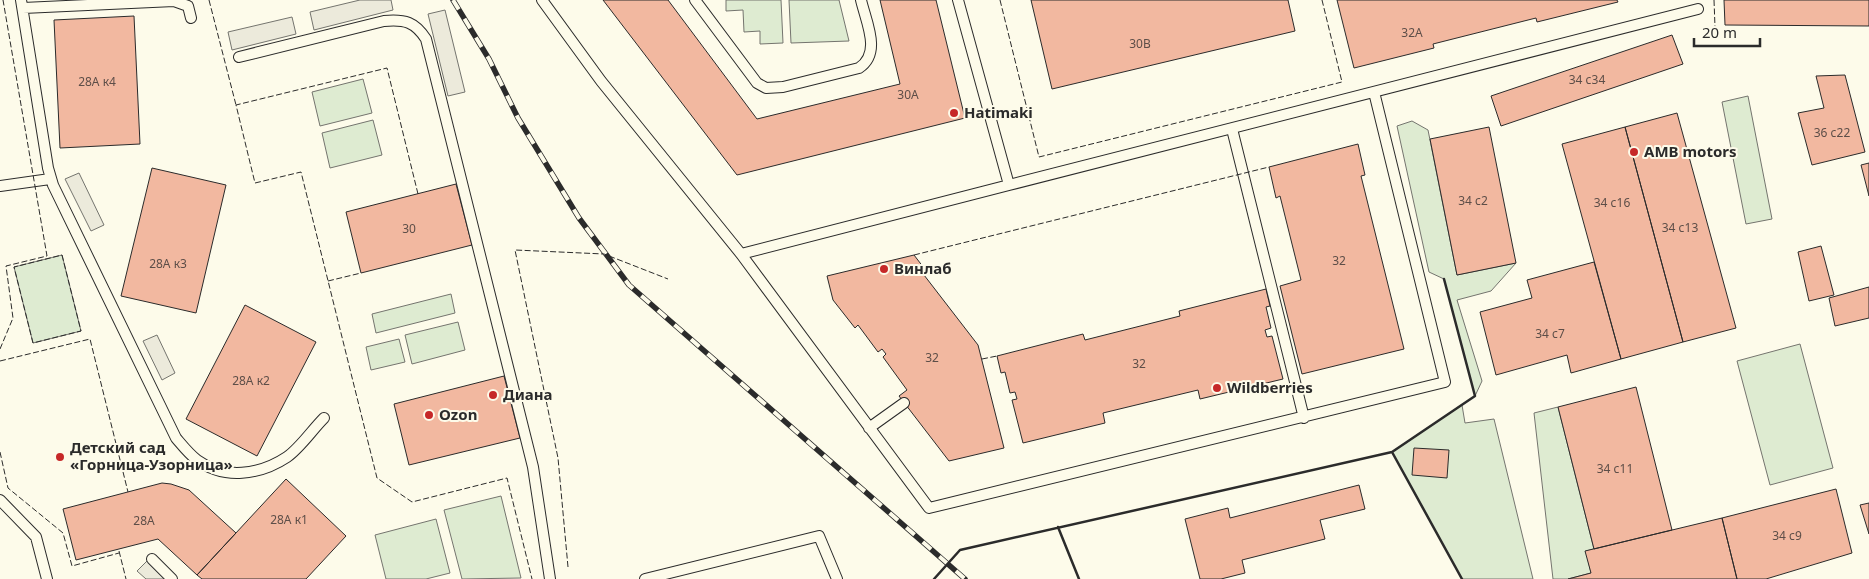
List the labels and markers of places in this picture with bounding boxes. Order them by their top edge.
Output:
place label: Hatimaki [964,102,1033,122]
marker: Hatimaki [948,107,960,119]
place label: AMB motors [1644,141,1737,161]
marker: AMB motors [1628,146,1640,158]
place label: Винлаб [894,258,952,278]
marker: Винлаб [878,263,890,275]
place label: Wildberries [1227,377,1313,397]
marker: Wildberries [1211,382,1223,394]
place label: Диана [503,384,552,404]
marker: Диана [487,389,499,401]
place label: Ozon [439,404,477,424]
marker: Ozon [423,409,435,421]
place label: Детский сад «Горница-Узорница» [70,437,233,474]
marker: Детский сад «Горница-Узорница» [54,451,66,463]

